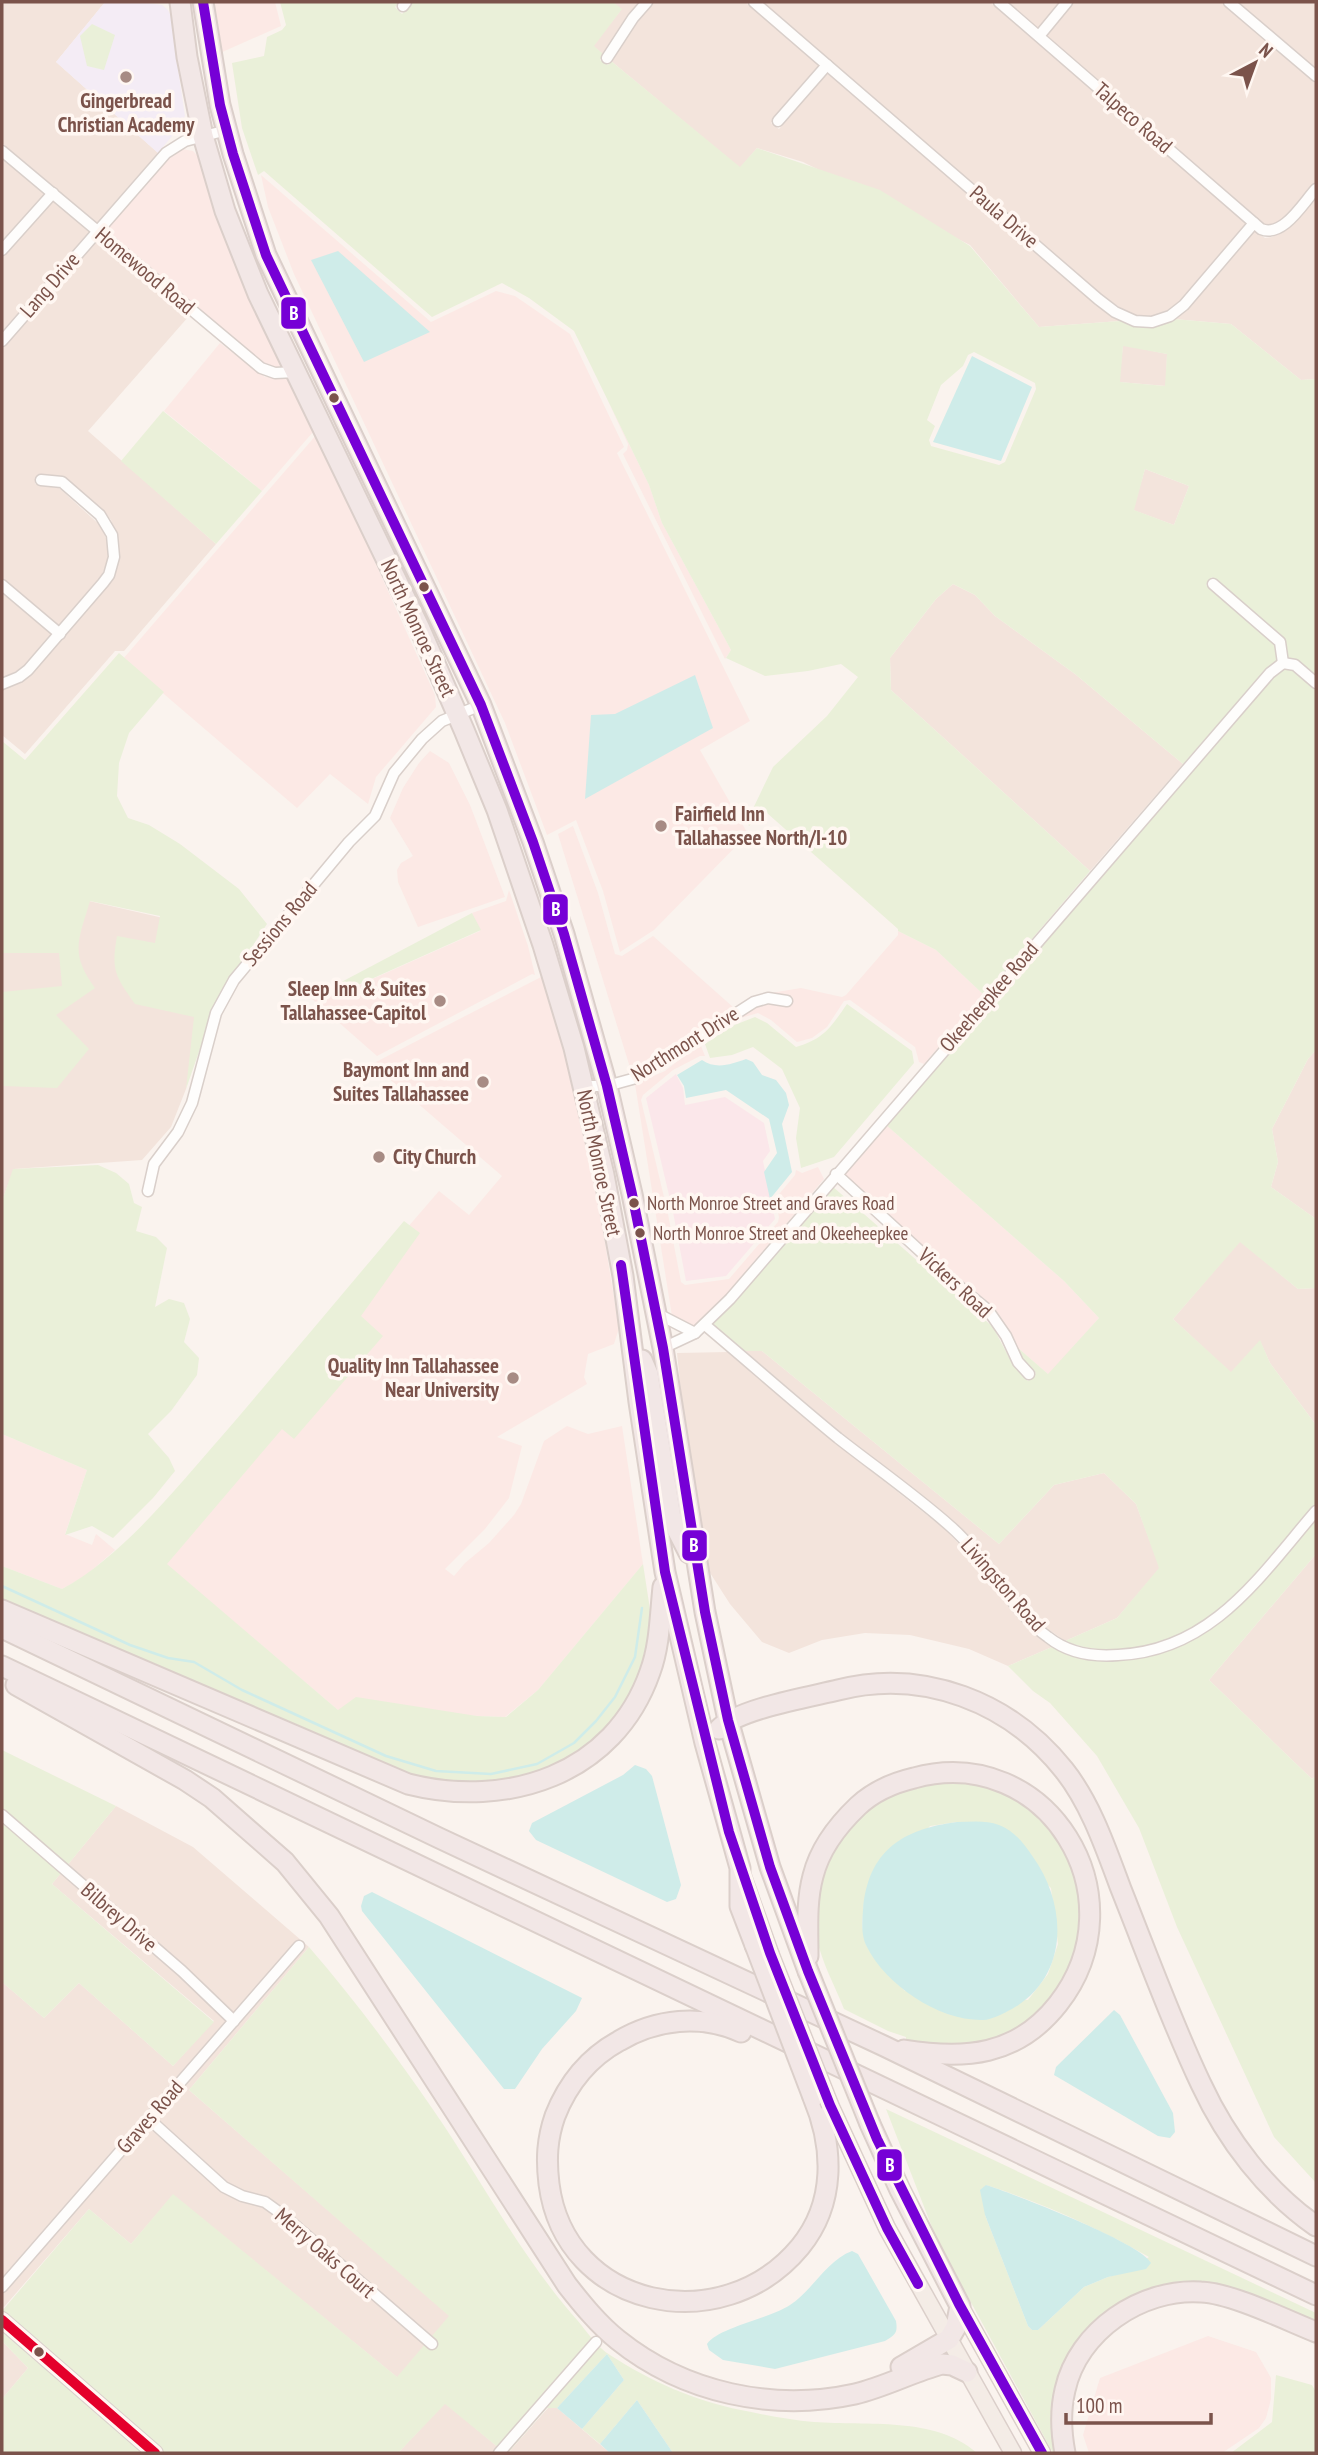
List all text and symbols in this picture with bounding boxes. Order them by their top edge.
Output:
north arrow [1220,28,1290,98]
text: N [1254,38,1278,63]
marker: Gingerbread Christian Academy [118,69,134,85]
street label: Talpeco Road [1089,76,1178,159]
place label: Gingerbread Christian Academy [58,87,195,138]
street label: Paula Drive [964,179,1044,254]
street label: Homewood Road [90,221,201,320]
street label: Lang Drive [14,246,85,323]
line badge: B [280,296,307,330]
text: B [289,301,299,325]
unlabelled marker [327,391,341,405]
street label: North Monroe Street [375,554,462,701]
unlabelled marker [417,580,431,594]
place label: Fairfield Inn Tallahassee North/I-10 [675,800,847,851]
marker: Fairfield Inn Tallahassee North/I-10 [653,818,669,834]
street label: Sessions Road [236,876,323,971]
line badge: B [542,893,569,926]
text: B [551,897,561,921]
street label: Okeeheepkee Road [933,936,1044,1057]
place label: Sleep Inn & Suites Tallahassee-Capitol [280,975,427,1026]
marker: Sleep Inn & Suites Tallahassee-Capitol [432,993,448,1009]
street label: Northmont Drive [626,1000,744,1087]
place label: Baymont Inn and Suites Tallahassee [333,1056,469,1107]
marker: Baymont Inn and Suites Tallahassee [475,1074,491,1090]
street label: North Monroe Street [571,1087,628,1239]
place label: City Church [393,1143,476,1170]
marker: City Church [371,1149,387,1165]
place label: North Monroe Street and Graves Road [647,1191,894,1215]
marker: North Monroe Street and Graves Road [627,1196,641,1210]
place label: North Monroe Street and Okeeheepkee [653,1221,908,1245]
marker: North Monroe Street and Okeeheepkee [633,1226,647,1240]
street label: Vickers Road [912,1241,998,1324]
place label: Quality Inn Tallahassee Near University [328,1352,500,1403]
marker: Quality Inn Tallahassee Near University [505,1370,521,1386]
line badge: B [681,1529,708,1562]
street label: Livingston Road [955,1532,1051,1637]
text: B [689,1533,699,1557]
street label: Bilbrey Drive [76,1876,163,1957]
street label: Graves Road [110,2074,189,2159]
line badge: B [876,2148,903,2182]
text: B [885,2153,895,2177]
street label: Merry Oaks Court [270,2202,381,2304]
unlabelled marker [32,2345,46,2359]
scale bar [1066,2382,1211,2426]
text: 100 m [1076,2392,1122,2419]

